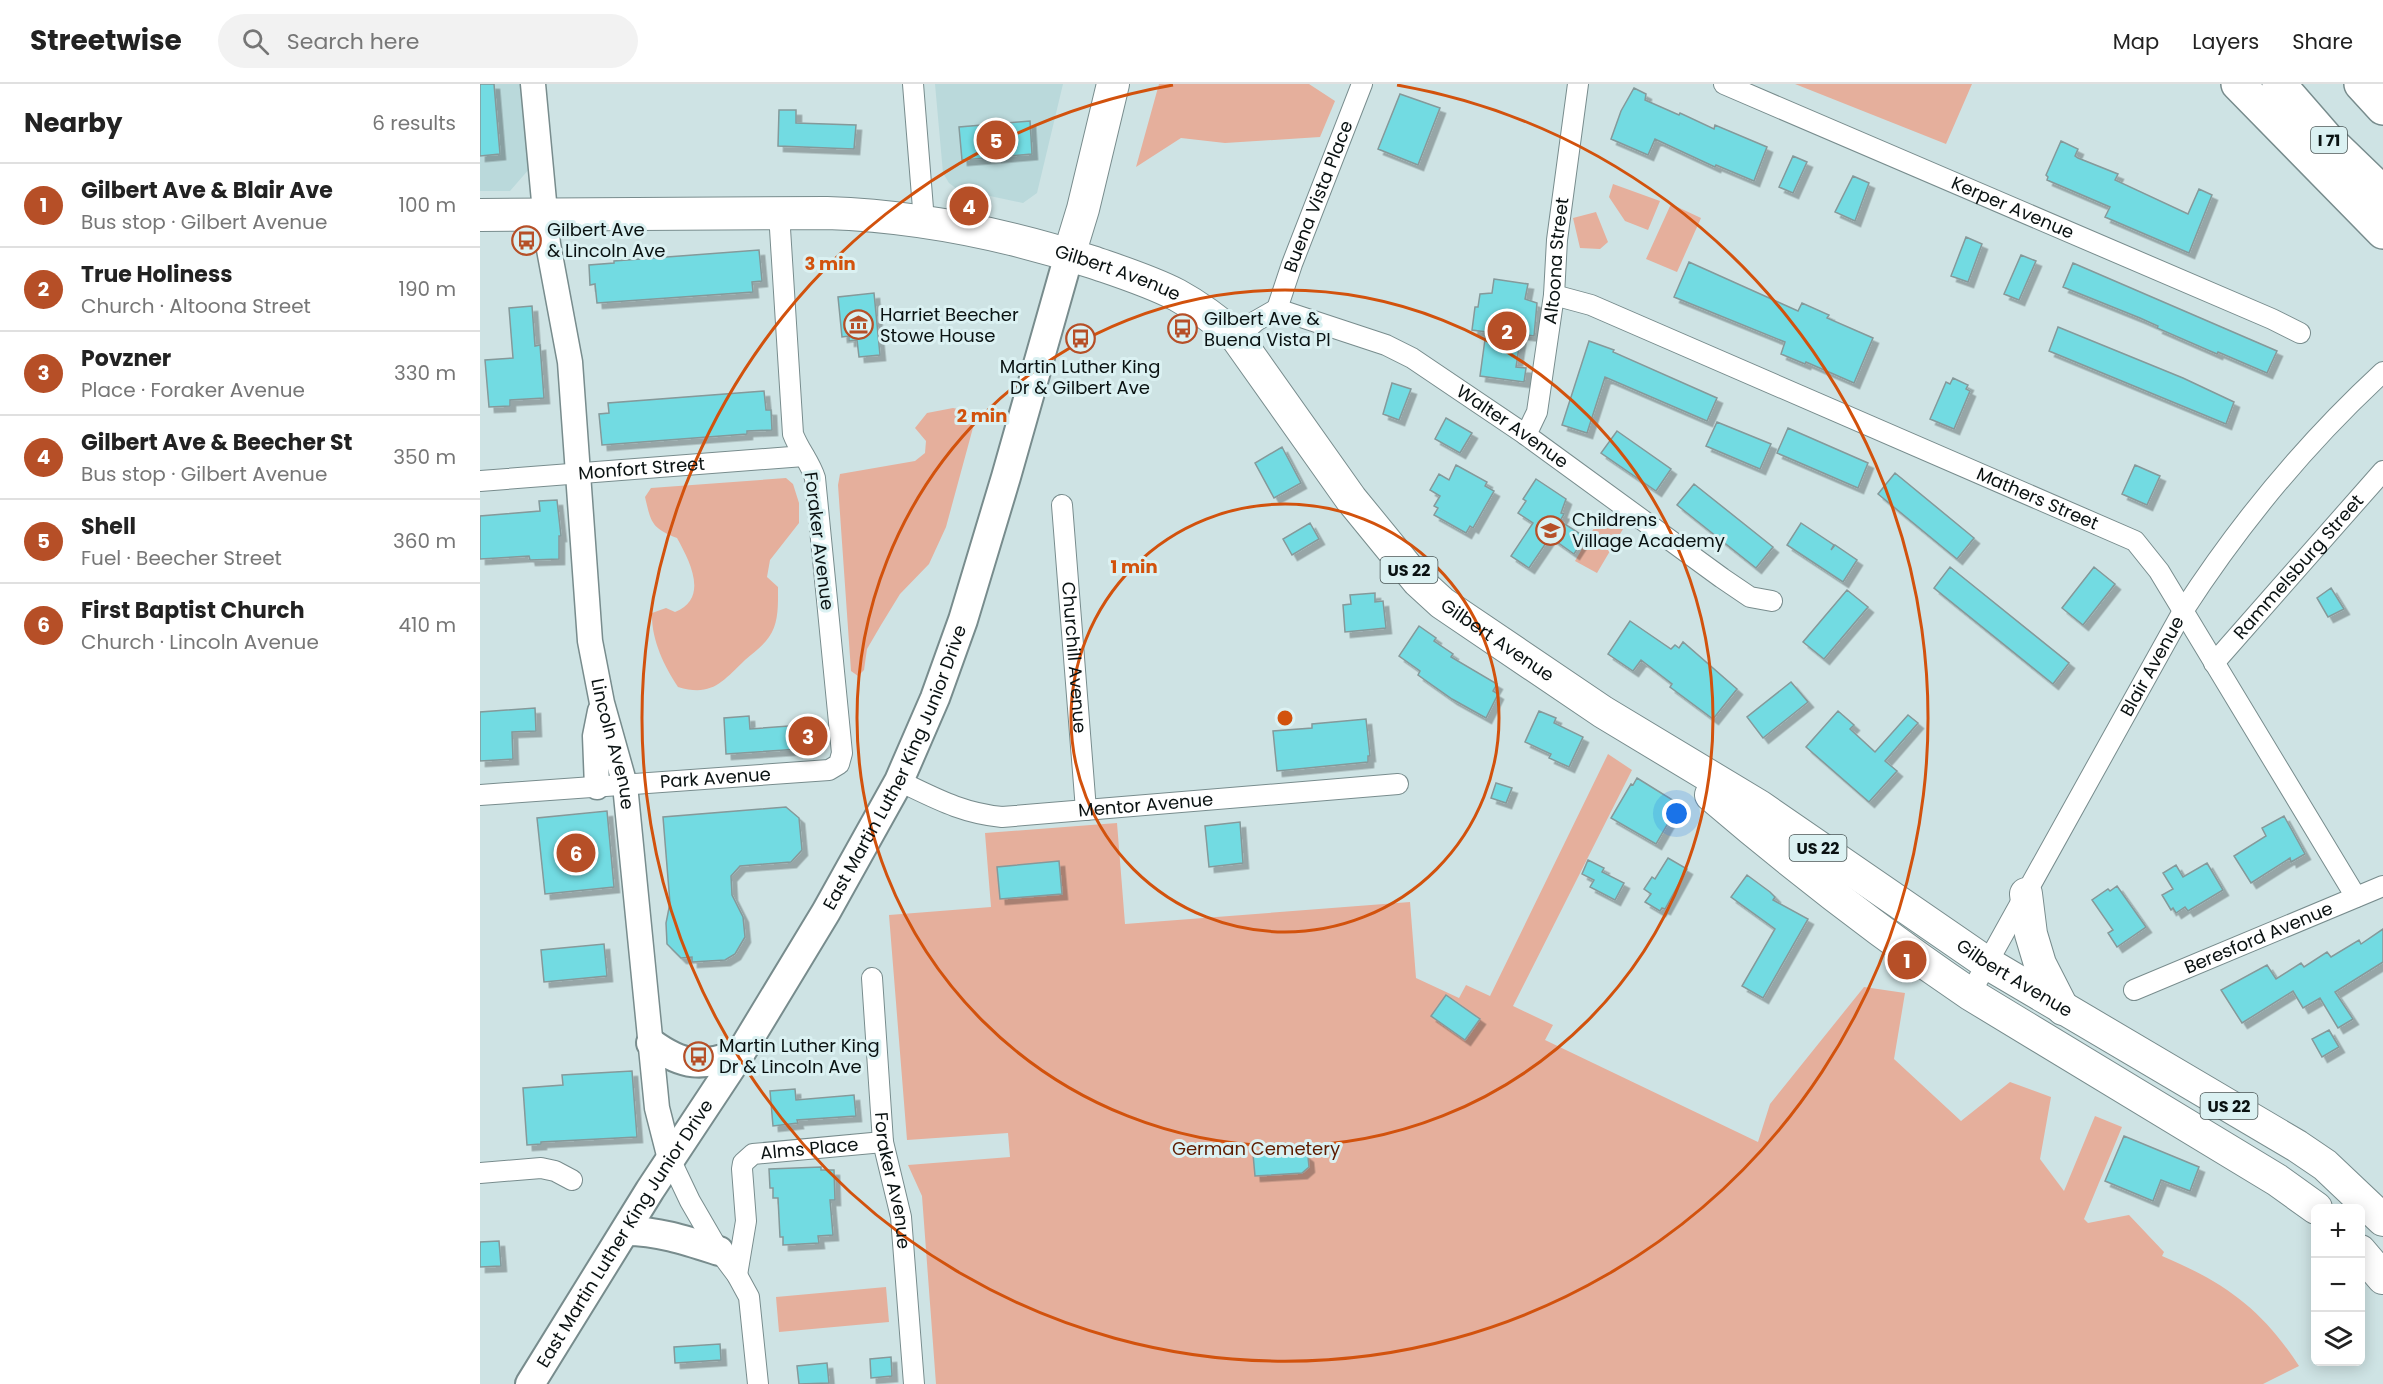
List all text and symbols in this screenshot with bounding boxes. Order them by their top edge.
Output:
search box [218,14,638,68]
text: Streetwise [30,21,182,60]
icon: search [239,25,272,58]
text: Search here [287,26,419,57]
text: Map [2113,27,2159,56]
text: Layers [2192,27,2259,56]
text: Share [2292,27,2353,56]
text: Nearby [24,105,122,141]
text: 6 results [372,109,456,137]
street label: Buena Vista Place [1277,117,1359,275]
pin: 5 [976,118,1016,162]
road number: I 71 [2311,127,2347,153]
street label: Kerper Avenue [1948,170,2078,245]
text: Gilbert Ave & Blair Ave [81,175,333,206]
pin: 4 [950,184,988,228]
text: 1 [40,191,47,219]
text: 100 m [399,191,456,219]
street label: Altoona Street [1537,196,1575,326]
text: Bus stop · Gilbert Avenue [81,208,327,236]
place label: Gilbert Ave & Lincoln Ave [547,217,665,263]
bus stop icon: Gilbert Ave & Lincoln Ave [510,224,542,256]
street label: Gilbert Avenue [1052,238,1185,307]
text: 3 min [804,251,856,276]
text: True Holiness [81,259,232,290]
text: 2 [38,275,49,303]
text: 190 m [399,275,456,303]
text: Church · Altoona Street [81,292,311,320]
place label: Harriet Beecher Stowe House [880,302,1019,348]
place label: Gilbert Ave & Buena Vista Pl [1204,306,1331,352]
pin: 2 [1488,308,1526,354]
museum icon: Harriet Beecher Stowe House [843,309,875,341]
bus stop icon: Gilbert Ave & Buena Vista Pl [1167,313,1199,345]
bus stop icon: Martin Luther King Dr & Gilbert Ave [1064,322,1096,354]
text: Povzner [81,343,171,374]
place label: Martin Luther King Dr & Gilbert Ave [1000,354,1160,400]
text: 3 [37,359,50,387]
text: 330 m [394,359,456,387]
text: Place · Foraker Avenue [81,376,305,404]
street label: Walter Avenue [1452,379,1574,474]
text: 2 min [957,403,1007,428]
text: Gilbert Ave & Beecher St [81,427,353,458]
text: 4 [37,443,50,471]
text: 350 m [393,443,456,471]
street label: Monfort Street [577,451,706,485]
text: Bus stop · Gilbert Avenue [81,460,327,488]
street label: Mathers Street [1973,461,2103,536]
street label: Foraker Avenue [799,470,840,611]
street label: Rammelsburg Street [2228,489,2369,644]
place label: Childrens Village Academy [1572,507,1725,553]
text: Shell [81,511,136,542]
school or university icon: Childrens Village Academy [1535,514,1567,546]
text: 5 [37,527,50,555]
text: 360 m [393,527,456,555]
text: Fuel · Beecher Street [81,544,282,572]
text: 1 min [1110,554,1158,579]
road number: US 22 [1380,557,1438,583]
street label: Churchill Avenue [1056,581,1093,734]
street label: Gilbert Avenue [1436,593,1559,687]
text: First Baptist Church [81,595,304,626]
text: 6 [37,611,50,639]
text: 410 m [399,611,456,639]
street label: Blair Avenue [2114,611,2190,721]
street label: East Martin Luther King Junior Drive [817,621,972,914]
text: Church · Lincoln Avenue [81,628,319,656]
street label: Lincoln Avenue [585,676,640,811]
centre of rings [1275,708,1295,728]
pin: 3 [788,714,828,758]
street label: Park Avenue [659,761,772,794]
street label: Mentor Avenue [1077,786,1214,823]
your location [1662,799,1691,828]
pin: 6 [556,830,596,876]
road number: US 22 [1790,835,1846,861]
street label: Beresford Avenue [2181,895,2336,980]
street label: Gilbert Avenue [1952,933,2077,1023]
pin: 1 [1888,938,1926,982]
place label: Martin Luther King Dr & Lincoln Ave [719,1033,880,1079]
bus stop icon: Martin Luther King Dr & Lincoln Ave [682,1040,714,1072]
road number: US 22 [2200,1093,2258,1119]
street label: East Martin Luther King Junior Drive [530,1094,719,1372]
street label: Foraker Avenue [869,1111,916,1250]
street label: Alms Place [759,1131,859,1165]
park label: German Cemetery [1172,1136,1340,1161]
map controls [2311,1204,2365,1366]
button: + [2311,1204,2365,1258]
button: − [2311,1258,2365,1312]
button: layers [2311,1312,2365,1366]

